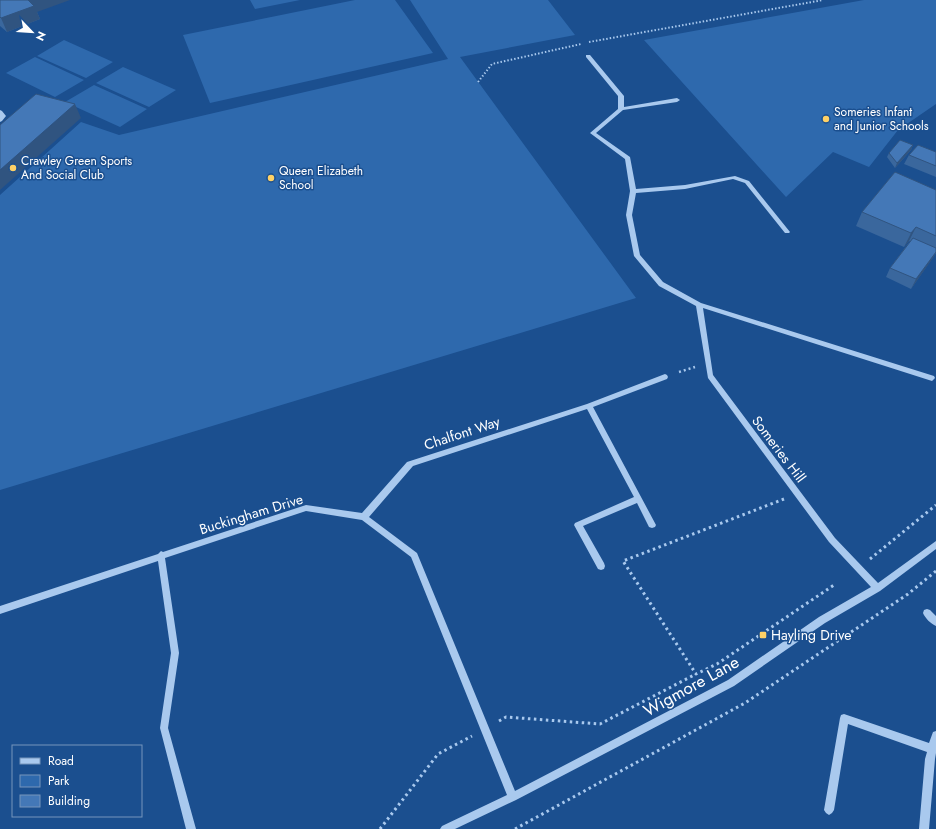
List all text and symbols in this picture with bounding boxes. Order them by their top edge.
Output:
north arrow [12,12,52,52]
text: N [32,29,50,44]
place label: Someries Infant and Junior Schools [834,103,929,135]
marker: Someries Infant and Junior Schools [821,114,831,124]
place label: Crawley Green Sports And Social Club [21,152,132,184]
place label: Queen Elizabeth School [279,162,363,194]
marker: Crawley Green Sports And Social Club [8,163,18,173]
marker: Queen Elizabeth School [266,173,276,183]
street label: Chalfont Way [421,411,503,455]
street label: Someries Hill [747,411,811,487]
street label: Buckingham Drive [197,489,305,539]
place label: Hayling Drive [771,625,851,645]
marker: Hayling Drive [758,630,768,640]
street label: Wigmore Lane [639,650,744,722]
legend [12,745,142,817]
text: Road [48,752,74,770]
text: Park [48,772,70,790]
text: Building [48,792,90,810]

